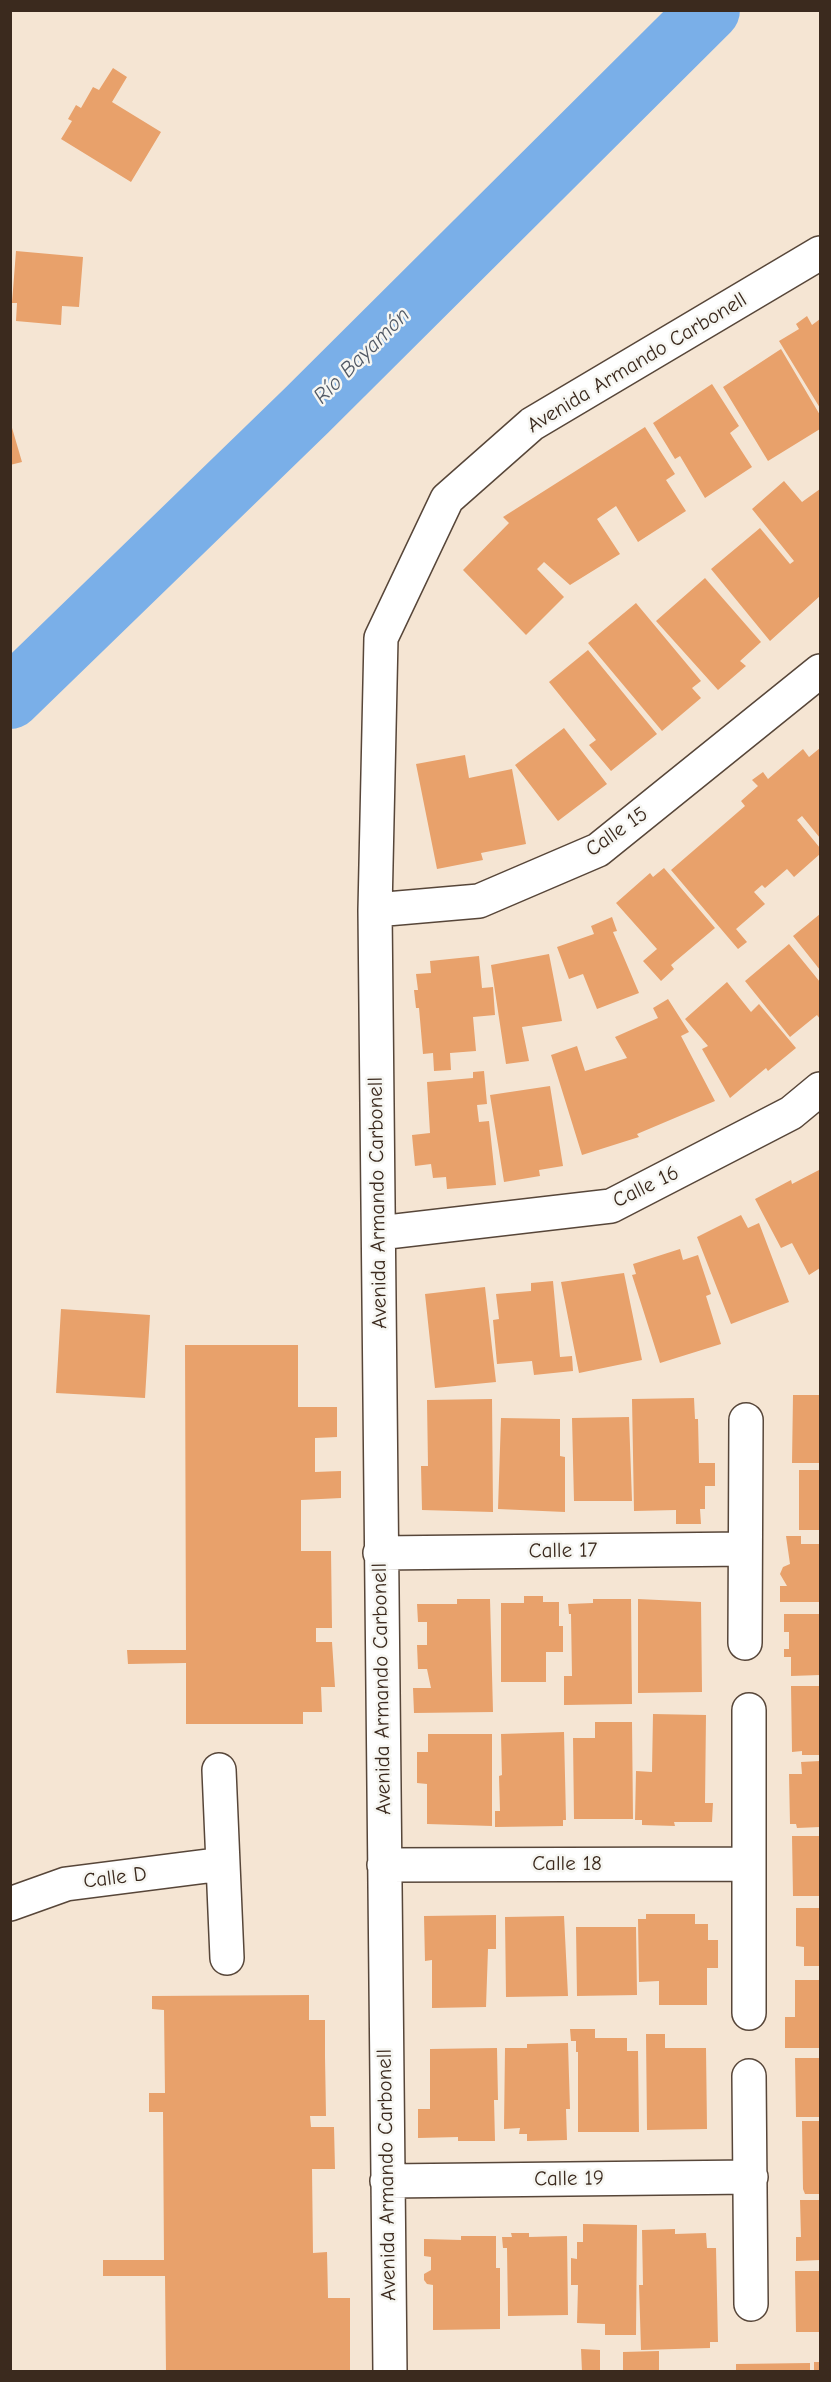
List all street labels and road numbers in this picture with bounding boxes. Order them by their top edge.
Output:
street label: Avenida Armando Carbonell [523,287,751,439]
street label: Calle 15 [581,802,653,862]
street label: Avenida Armando Carbonell [363,1077,393,1329]
street label: Calle 16 [609,1160,683,1214]
street label: Calle 17 [528,1538,598,1564]
street label: Avenida Armando Carbonell [367,1563,397,1815]
street label: Calle 18 [532,1851,602,1877]
street label: Calle D [82,1862,148,1894]
street label: Avenida Armando Carbonell [372,2049,402,2301]
street label: Calle 19 [534,2166,604,2192]

